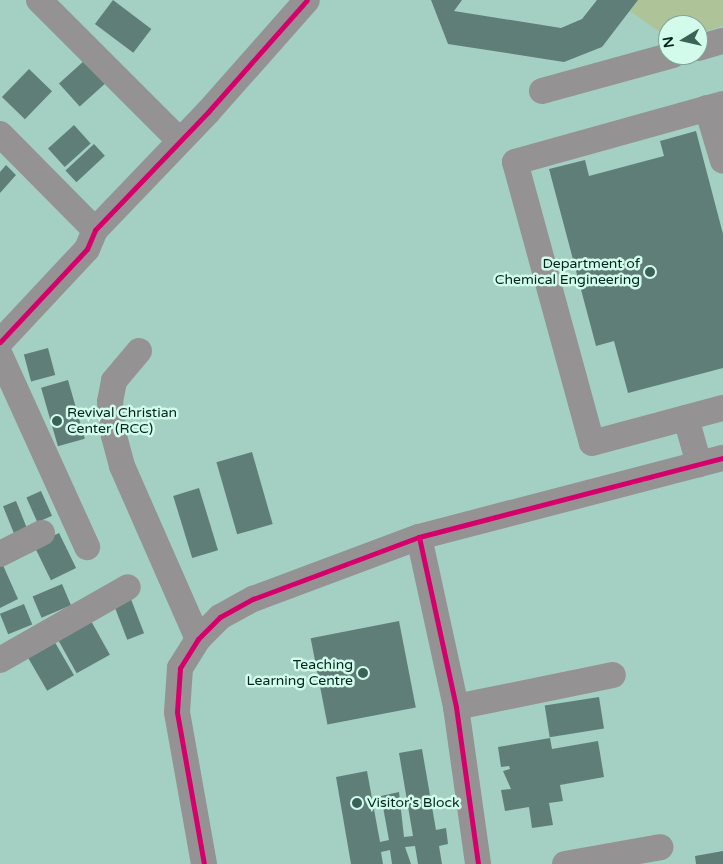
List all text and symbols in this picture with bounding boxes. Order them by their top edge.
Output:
north arrow [658,15,708,65]
text: N [659,35,678,49]
place label: Department of Chemical Engineering [495,256,640,288]
marker: Department of Chemical Engineering [644,266,656,278]
place label: Revival Christian Center (RCC) [67,405,177,438]
marker: Revival Christian Center (RCC) [51,415,63,427]
place label: Teaching Learning Centre [247,657,353,690]
marker: Teaching Learning Centre [357,667,369,679]
place label: Visitor's Block [367,795,460,811]
marker: Visitor's Block [351,797,363,809]

